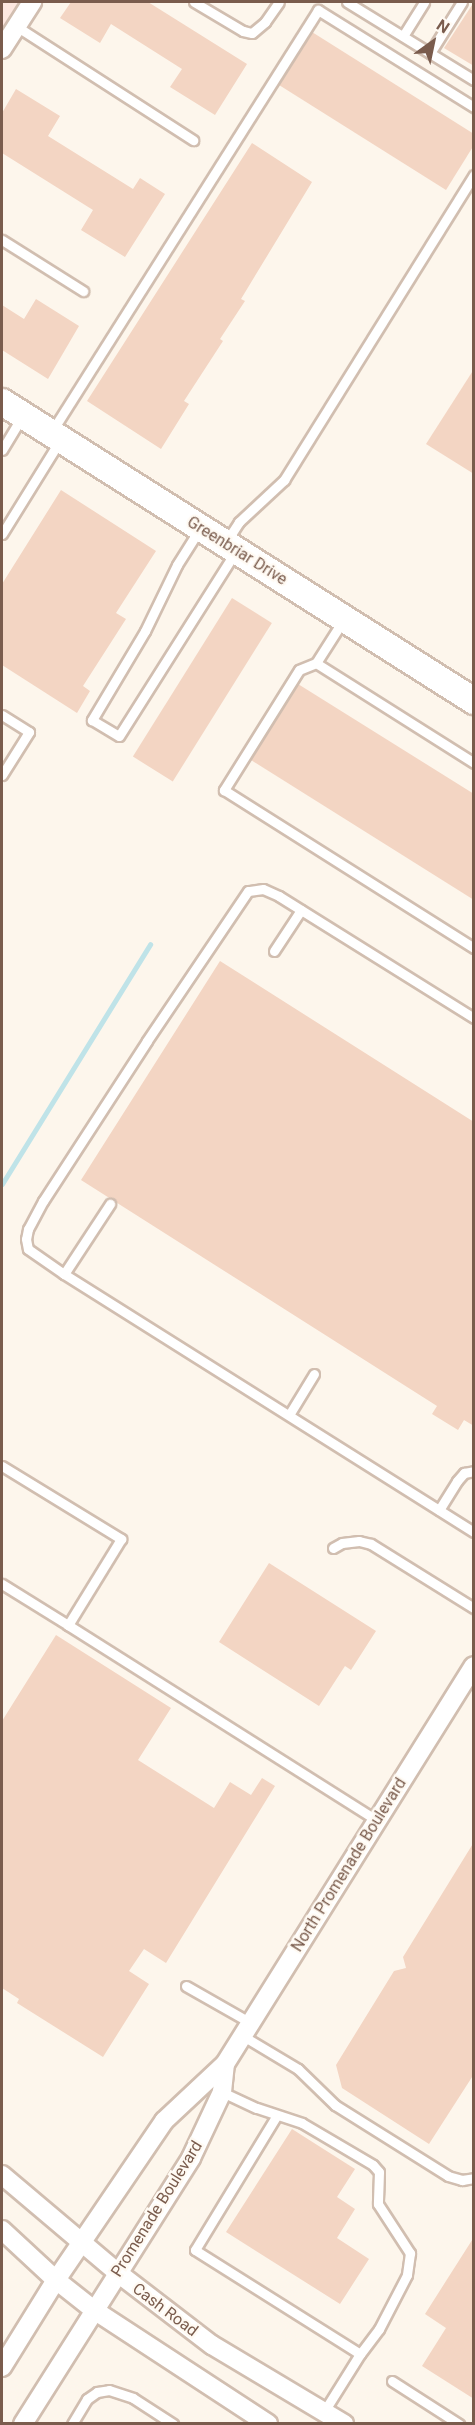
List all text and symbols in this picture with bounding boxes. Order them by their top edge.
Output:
north arrow [403,12,463,72]
text: N [433,15,453,38]
street label: Greenbriar Drive [183,513,291,589]
street label: North Promenade Boulevard [288,1775,410,1955]
street label: Promenade Boulevard [107,2137,207,2281]
street label: Cash Road [129,2279,201,2341]

